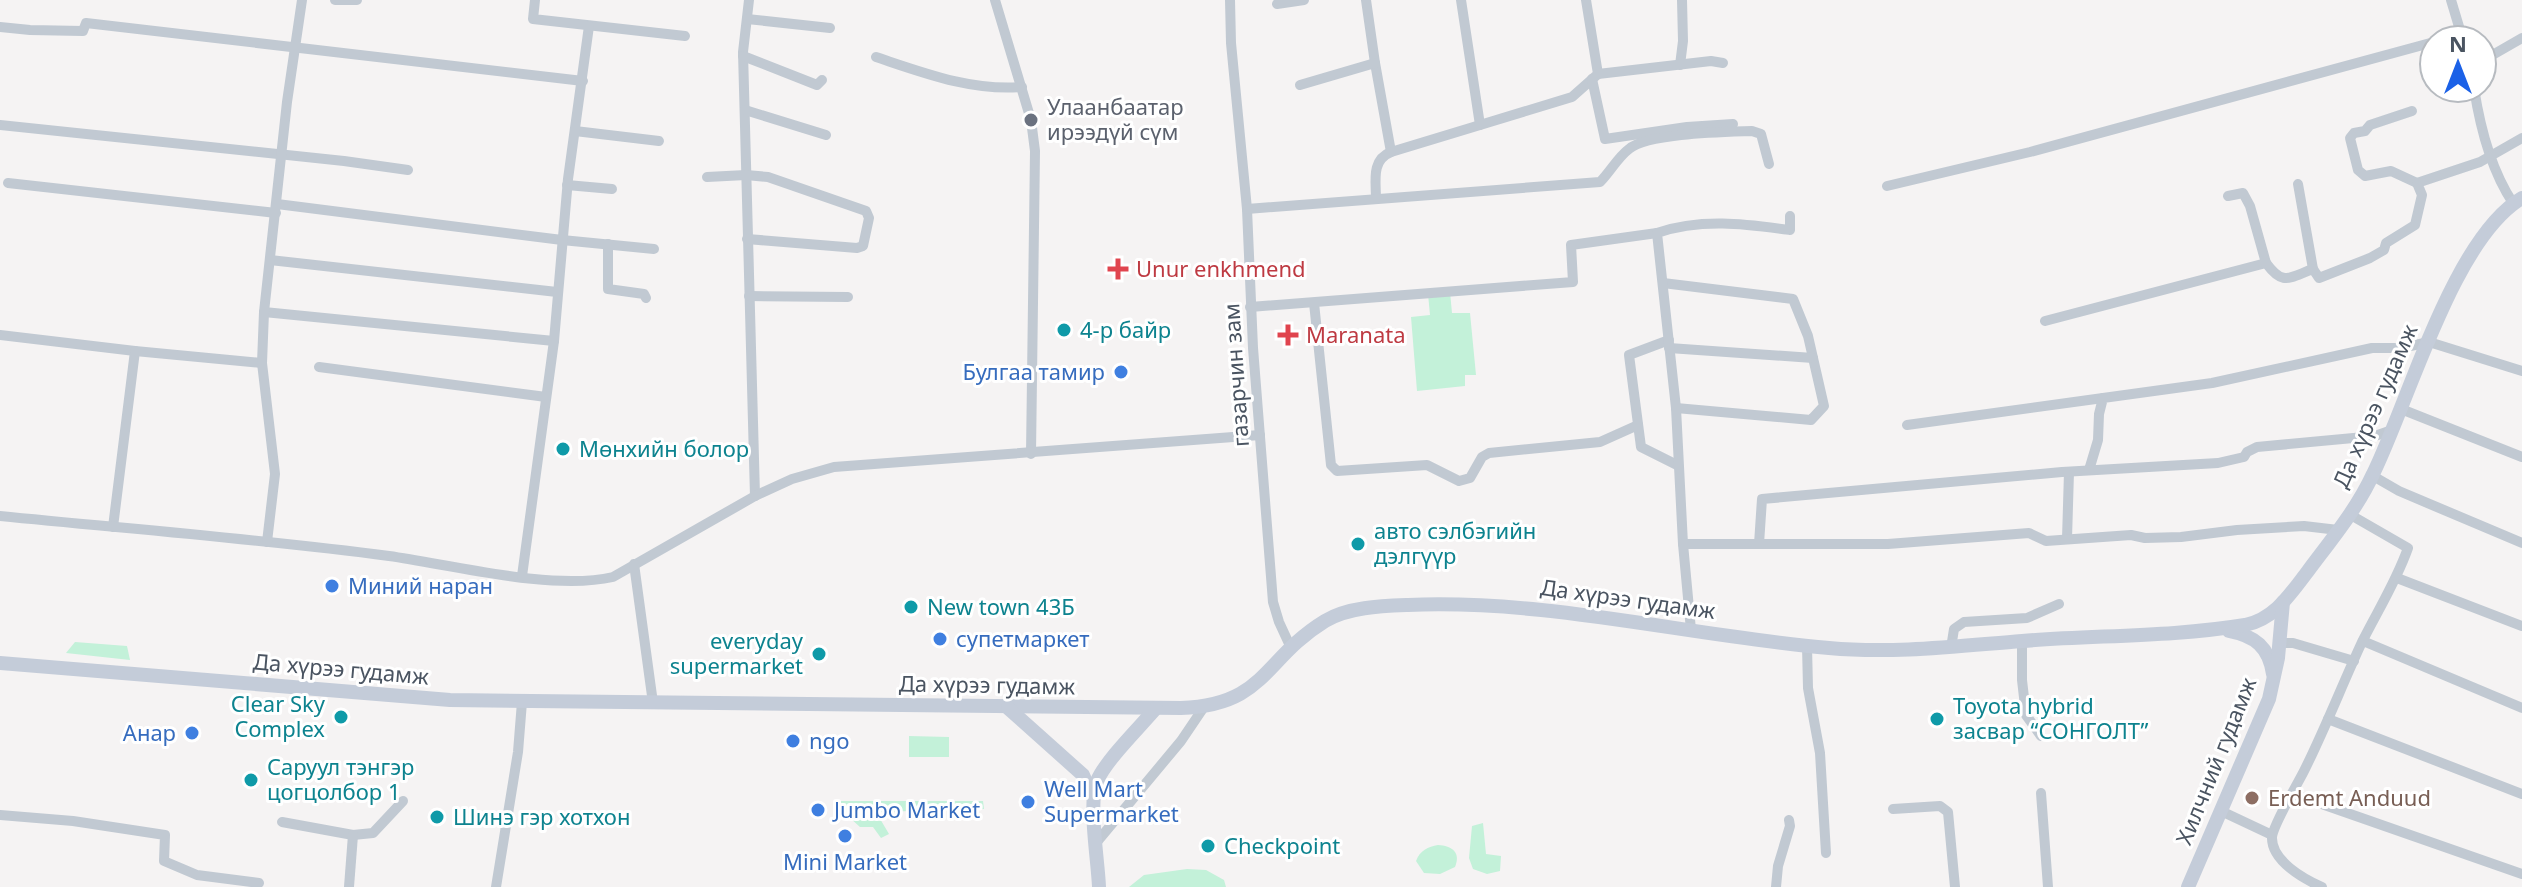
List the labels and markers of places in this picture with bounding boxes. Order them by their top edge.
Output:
place label: Улаанбаатар ирээдүй сүм [1047,91,1184,146]
marker: Улаанбаатар ирээдүй сүм [1022,111,1040,129]
place label: Unur enkhmend [1136,253,1306,283]
marker: Unur enkhmend [1107,258,1129,280]
place label: 4-р байр [1080,314,1171,344]
place label: Maranata [1306,319,1406,349]
marker: 4-р байр [1055,321,1073,339]
marker: Maranata [1277,324,1299,346]
place label: Булгаа тамир [962,356,1105,386]
marker: Булгаа тамир [1112,363,1130,381]
place label: Мөнхийн болор [579,433,749,463]
marker: Мөнхийн болор [554,440,572,458]
place label: авто сэлбэгийн дэлгүүр [1374,515,1536,570]
marker: авто сэлбэгийн дэлгүүр [1349,535,1367,553]
place label: Миний наран [348,570,493,600]
marker: Миний наран [323,577,341,595]
place label: New town 43Б [927,591,1075,621]
marker: New town 43Б [902,598,920,616]
place label: супетмаркет [956,623,1089,653]
place label: everyday supermarket [670,625,804,680]
marker: супетмаркет [931,630,949,648]
marker: everyday supermarket [810,645,828,663]
place label: Clear Sky Complex [231,688,326,743]
place label: Toyota hybrid засвар “СОНГОЛТ” [1953,690,2148,745]
marker: Clear Sky Complex [332,708,350,726]
marker: Toyota hybrid засвар “СОНГОЛТ” [1928,710,1946,728]
place label: Анар [123,717,176,747]
marker: Анар [183,724,201,742]
place label: ngo [809,725,849,755]
marker: ngo [784,732,802,750]
place label: Саруул тэнгэр цогцолбор 1 [267,751,414,806]
marker: Саруул тэнгэр цогцолбор 1 [242,771,260,789]
place label: Well Mart Supermarket [1044,773,1179,828]
place label: Erdemt Anduud [2268,782,2431,812]
marker: Erdemt Anduud [2243,789,2261,807]
marker: Well Mart Supermarket [1019,793,1037,811]
place label: Jumbo Market [832,794,980,824]
place label: Шинэ гэр хотхон [453,801,630,831]
marker: Jumbo Market [809,801,827,819]
marker: Шинэ гэр хотхон [428,808,446,826]
marker: Mini Market [836,827,854,845]
place label: Checkpoint [1224,830,1340,860]
marker: Checkpoint [1199,837,1217,855]
place label: Mini Market [783,846,907,876]

